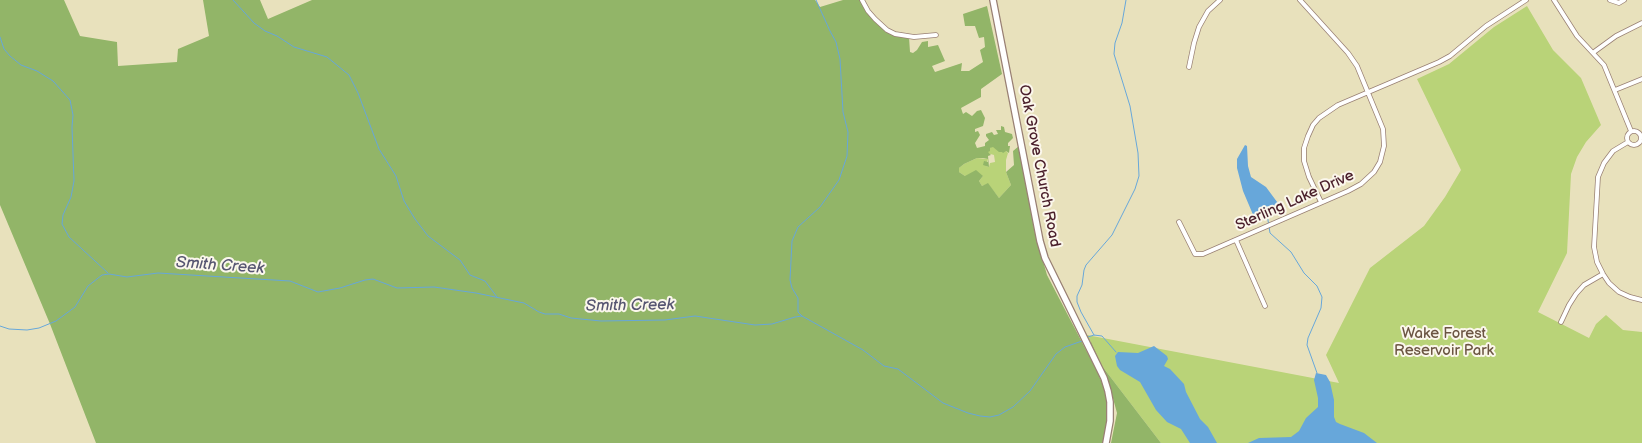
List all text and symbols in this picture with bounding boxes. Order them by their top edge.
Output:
street label: Oak Grove Church Road [1014,83,1064,249]
street label: Sterling Lake Drive [1233,167,1357,235]
water label: Smith Creek [175,253,265,279]
water label: Smith Creek [586,296,674,316]
park label: Wake Forest Reservoir Park [1394,325,1494,360]

